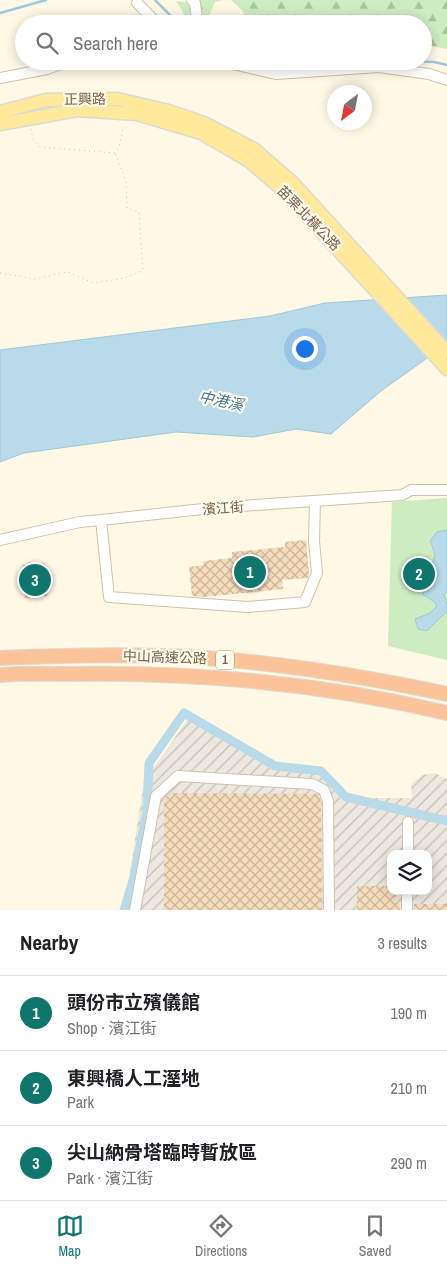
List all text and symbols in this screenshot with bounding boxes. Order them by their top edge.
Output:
search box [15,15,432,70]
icon: search [33,29,61,57]
text: Search here [73,30,158,56]
north arrow [327,85,372,130]
street label: 正興路 [64,90,106,108]
street label: 苗栗北橫公路 [273,182,345,254]
your location [292,336,318,362]
water label: 中港溪 [197,386,247,416]
street label: 濱江街 [201,498,245,518]
pin: 1 [234,553,266,591]
pin: 2 [403,555,435,593]
pin: 3 [19,561,51,599]
street label: 中山高速公路 [123,647,207,667]
road number: 1 [216,650,234,670]
map controls [387,850,432,895]
button: layers [387,850,432,895]
text: Nearby [20,928,78,957]
text: 3 results [377,932,427,954]
text: 頭份市立殯儀館 [67,989,200,1015]
text: 1 [32,1002,40,1024]
text: 190 m [391,1002,427,1024]
text: Shop · 濱江街 [67,1017,157,1039]
text: 東興橋人工溼地 [67,1065,200,1091]
text: 2 [32,1077,40,1099]
text: 210 m [391,1077,427,1099]
text: Park [67,1091,94,1113]
text: 尖山納骨塔臨時暫放區 [67,1139,257,1165]
text: 3 [32,1152,40,1174]
text: 290 m [391,1152,427,1174]
text: Park · 濱江街 [67,1167,153,1189]
tab: Map [56,1212,84,1260]
tab: Directions [195,1212,247,1260]
tab: Saved [359,1212,391,1260]

